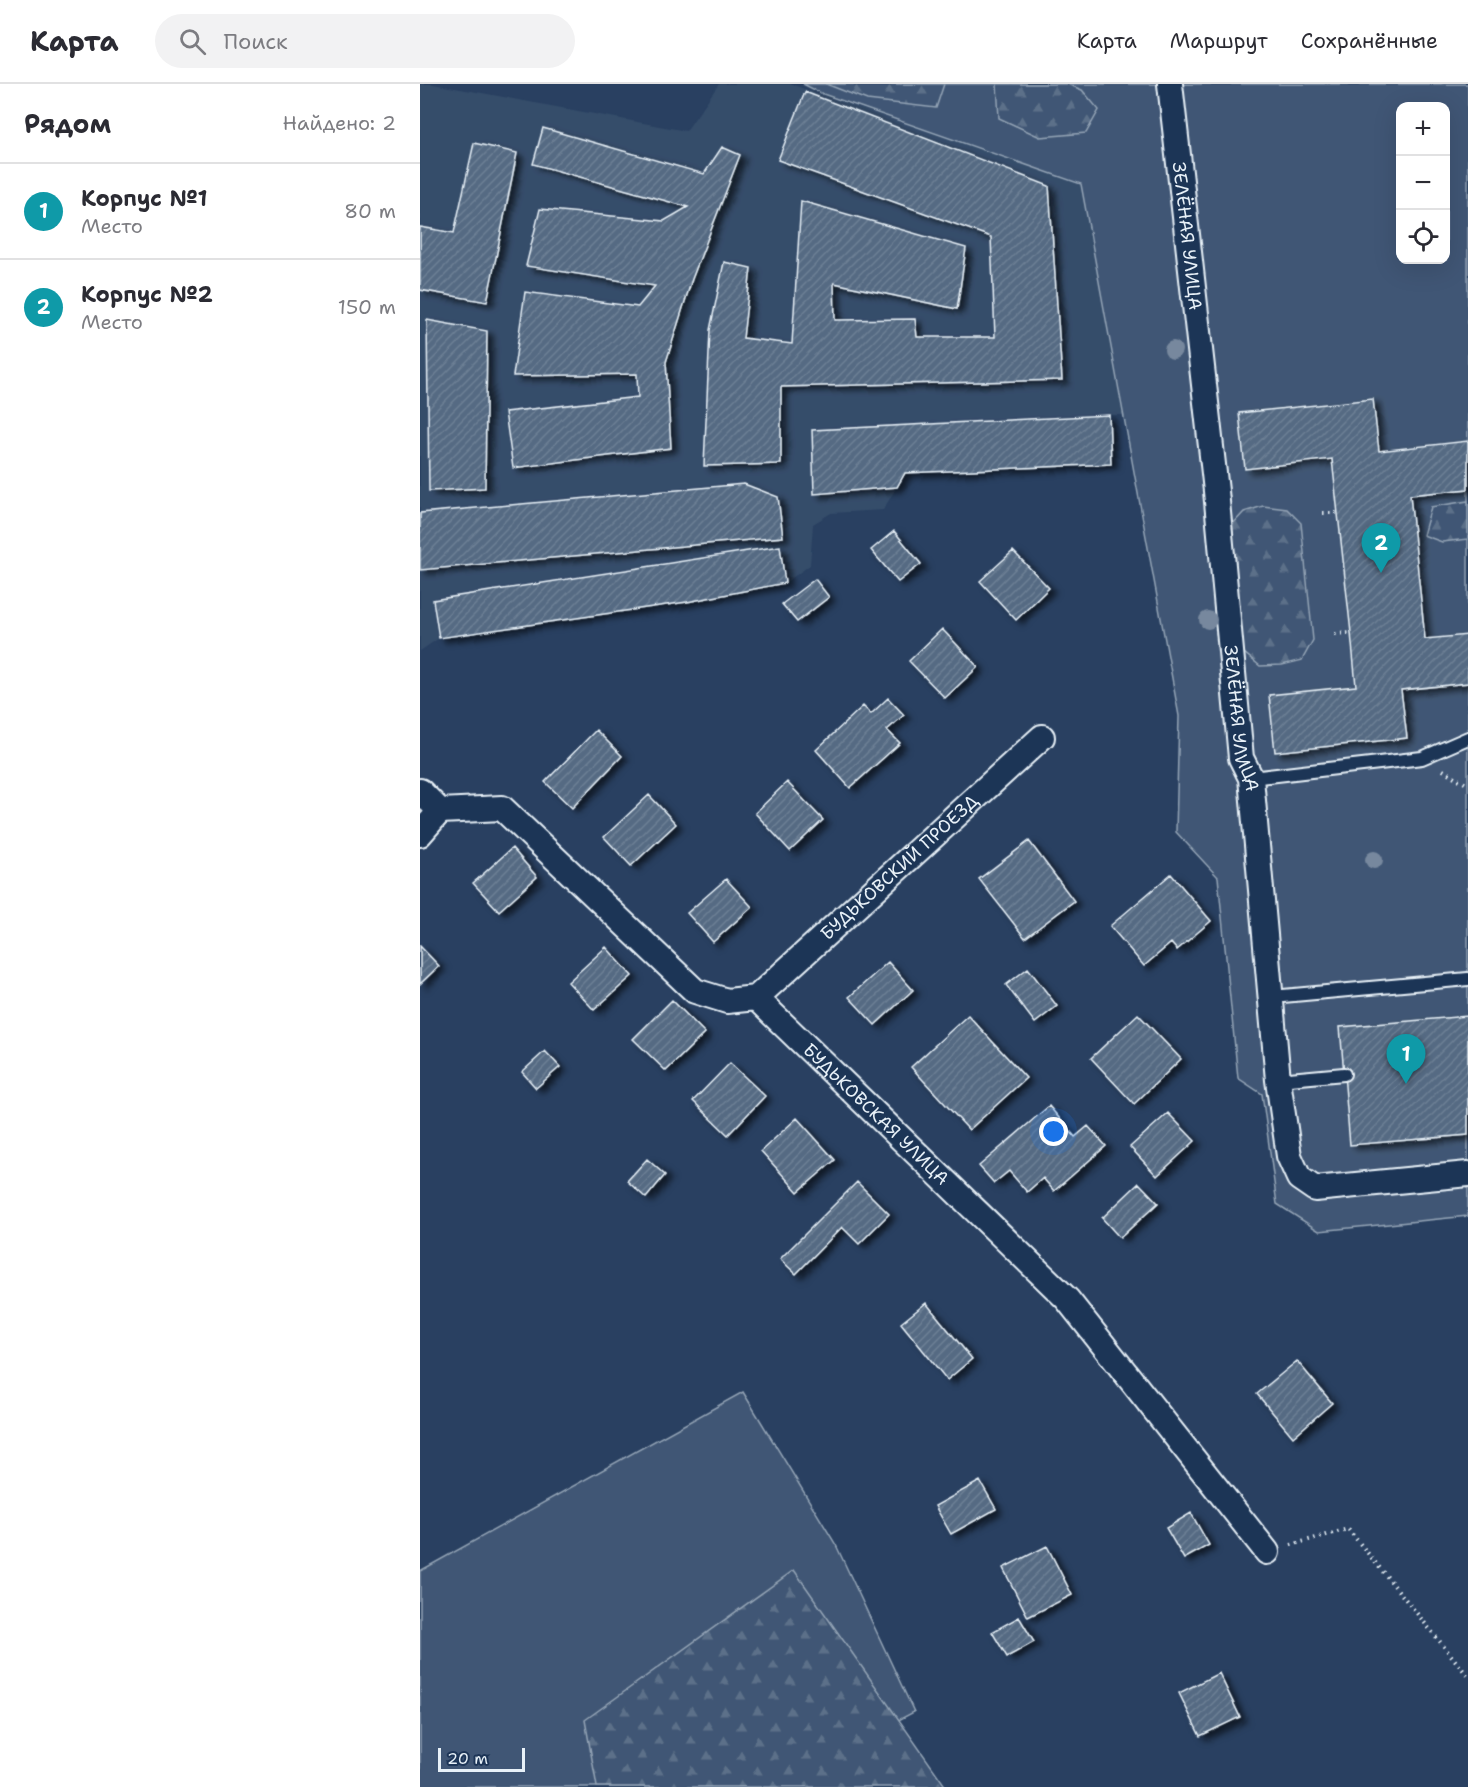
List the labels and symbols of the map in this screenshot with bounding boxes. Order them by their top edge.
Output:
street label: ЗЕЛЁНАЯ УЛИЦА [1167,161,1207,311]
pin: 2 [1362,524,1400,573]
street label: ЗЕЛЁНАЯ УЛИЦА [1218,644,1264,792]
street label: БУДЬКОВСКИЙ ПРОЕЗД [815,789,984,945]
pin: 1 [1386,1034,1426,1084]
street label: БУДЬКОВСКАЯ УЛИЦА [798,1038,954,1190]
your location [1039,1117,1068,1146]
scale bar [438,1745,525,1772]

